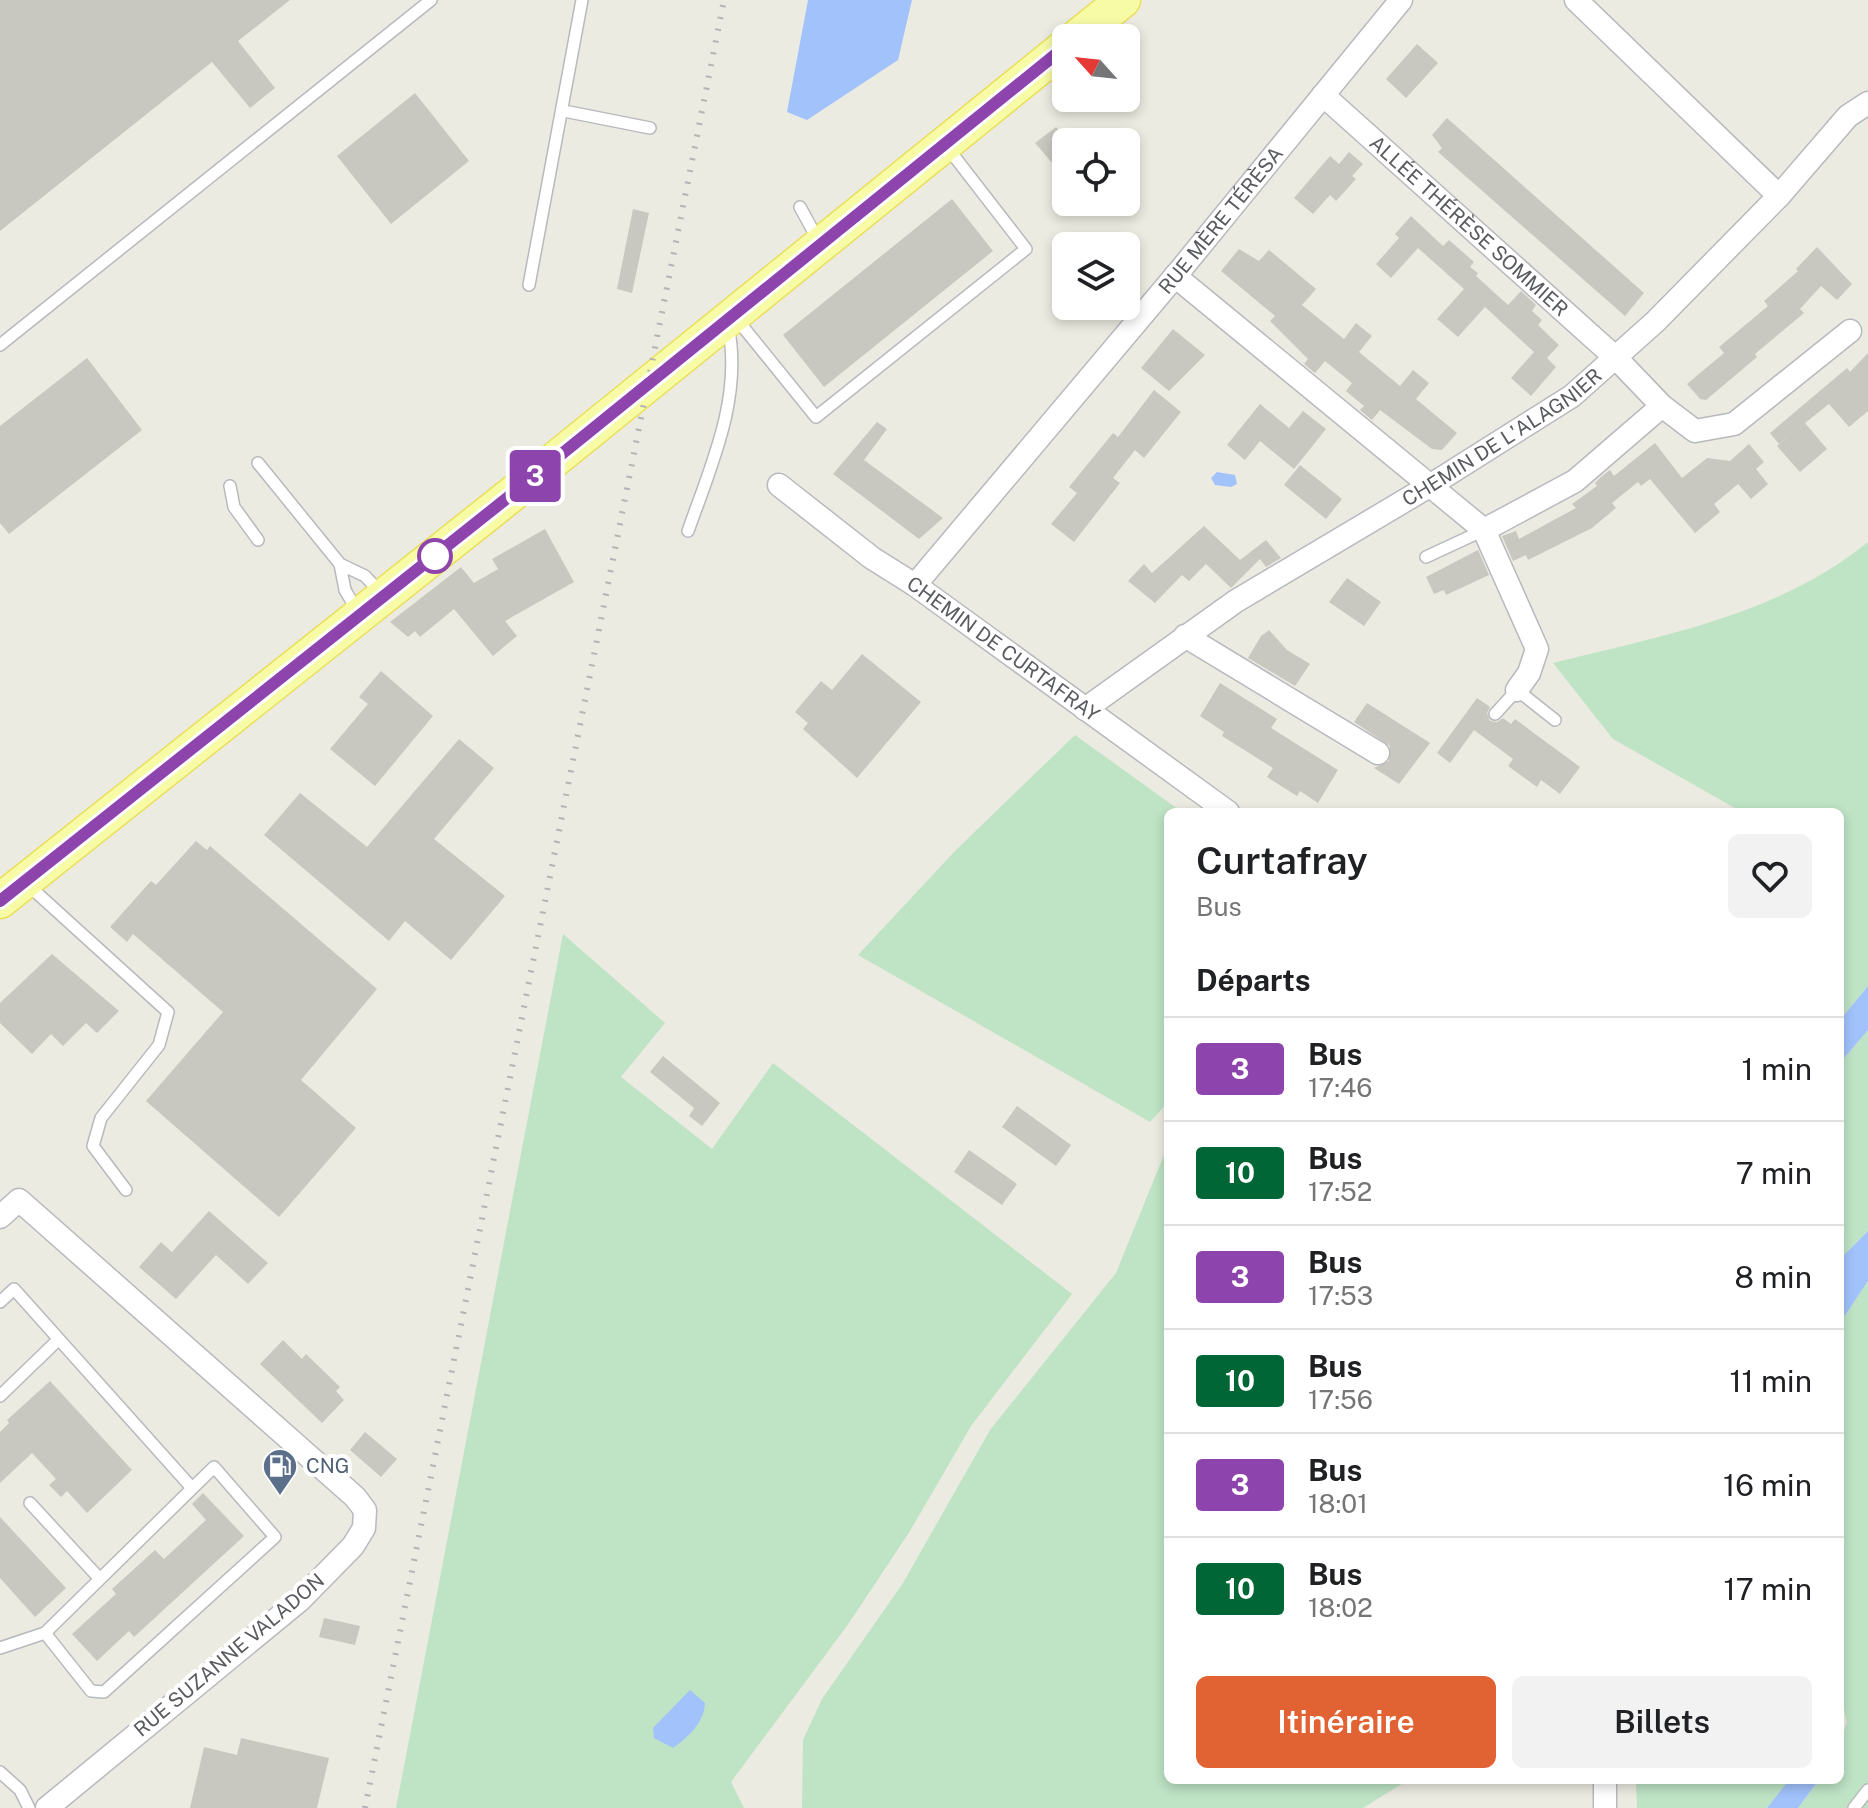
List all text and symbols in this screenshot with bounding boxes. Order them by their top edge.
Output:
north arrow [1052,24,1140,112]
map controls [1052,24,1140,320]
button: locate [1052,128,1140,216]
street label: ALLÉE THÉRÈSE SOMMIER [1365,131,1573,321]
street label: RUE MÈRE TÉRÈSA [1153,142,1288,299]
button: layers [1052,232,1140,320]
street label: CHEMIN DE L'ALAGNIER [1398,363,1607,511]
line badge: 3 [509,450,561,502]
text: 3 [526,459,544,492]
unlabelled marker [418,539,452,573]
street label: CHEMIN DE CURTAFRAY [903,571,1104,727]
button: heart [1728,834,1812,918]
text: Curtafray [1196,838,1368,883]
text: Bus [1196,891,1242,922]
text: Départs [1196,962,1310,998]
text: Bus [1308,1036,1362,1072]
text: 1 min [1742,1051,1812,1087]
text: 3 [1231,1052,1249,1085]
text: 17:46 [1308,1072,1372,1103]
text: Bus [1308,1140,1362,1176]
text: 7 min [1736,1155,1812,1191]
text: 10 [1225,1156,1255,1189]
text: 17:52 [1308,1176,1372,1207]
text: Bus [1308,1244,1362,1280]
text: 8 min [1734,1259,1812,1295]
text: 3 [1231,1260,1249,1293]
text: 17:53 [1308,1280,1373,1311]
text: Bus [1308,1348,1362,1384]
text: 11 min [1729,1363,1812,1399]
text: 10 [1225,1364,1255,1397]
text: 17:56 [1308,1384,1373,1415]
fuel station icon: CNG [261,1447,299,1497]
text: Bus [1308,1452,1362,1488]
place label: CNG [306,1454,350,1478]
text: 16 min [1723,1467,1812,1503]
text: 3 [1231,1468,1249,1501]
text: 18:01 [1308,1488,1368,1519]
text: Bus [1308,1556,1362,1592]
street label: RUE SUZANNE VALADON [129,1568,329,1742]
text: 17 min [1724,1571,1812,1607]
text: 10 [1225,1572,1255,1605]
text: 18:02 [1308,1592,1373,1623]
button: Itinéraire [1196,1676,1496,1768]
button: Billets [1512,1676,1812,1768]

